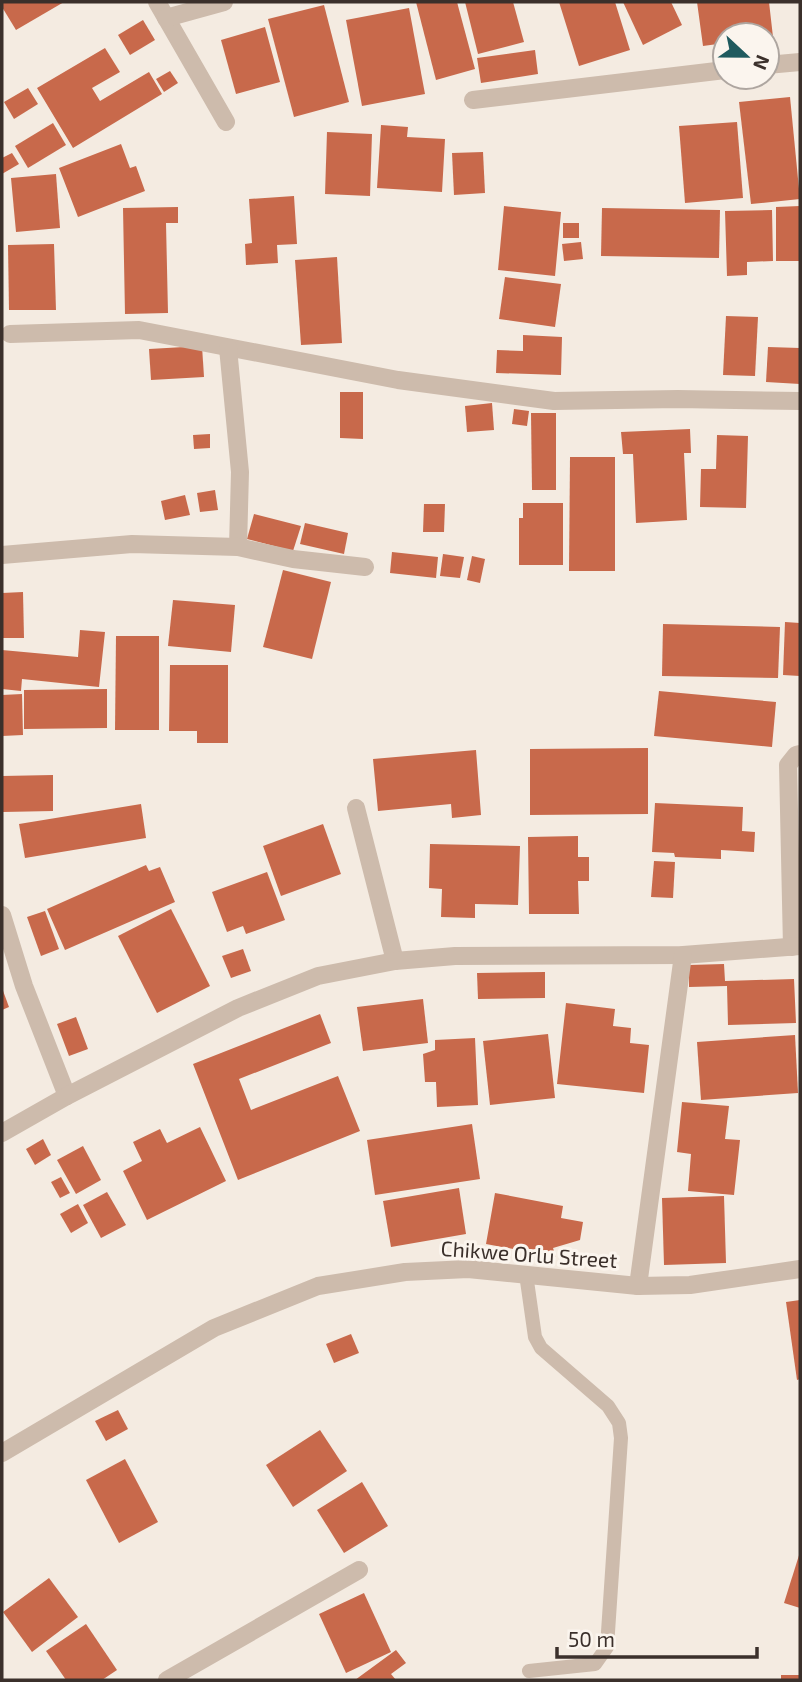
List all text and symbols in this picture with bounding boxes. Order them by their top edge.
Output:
north arrow [711,21,781,91]
text: N [749,52,775,73]
street label: Chikwe Orlu Street [440,1235,618,1272]
scale bar [557,1616,756,1660]
text: 50 m [568,1626,615,1651]

